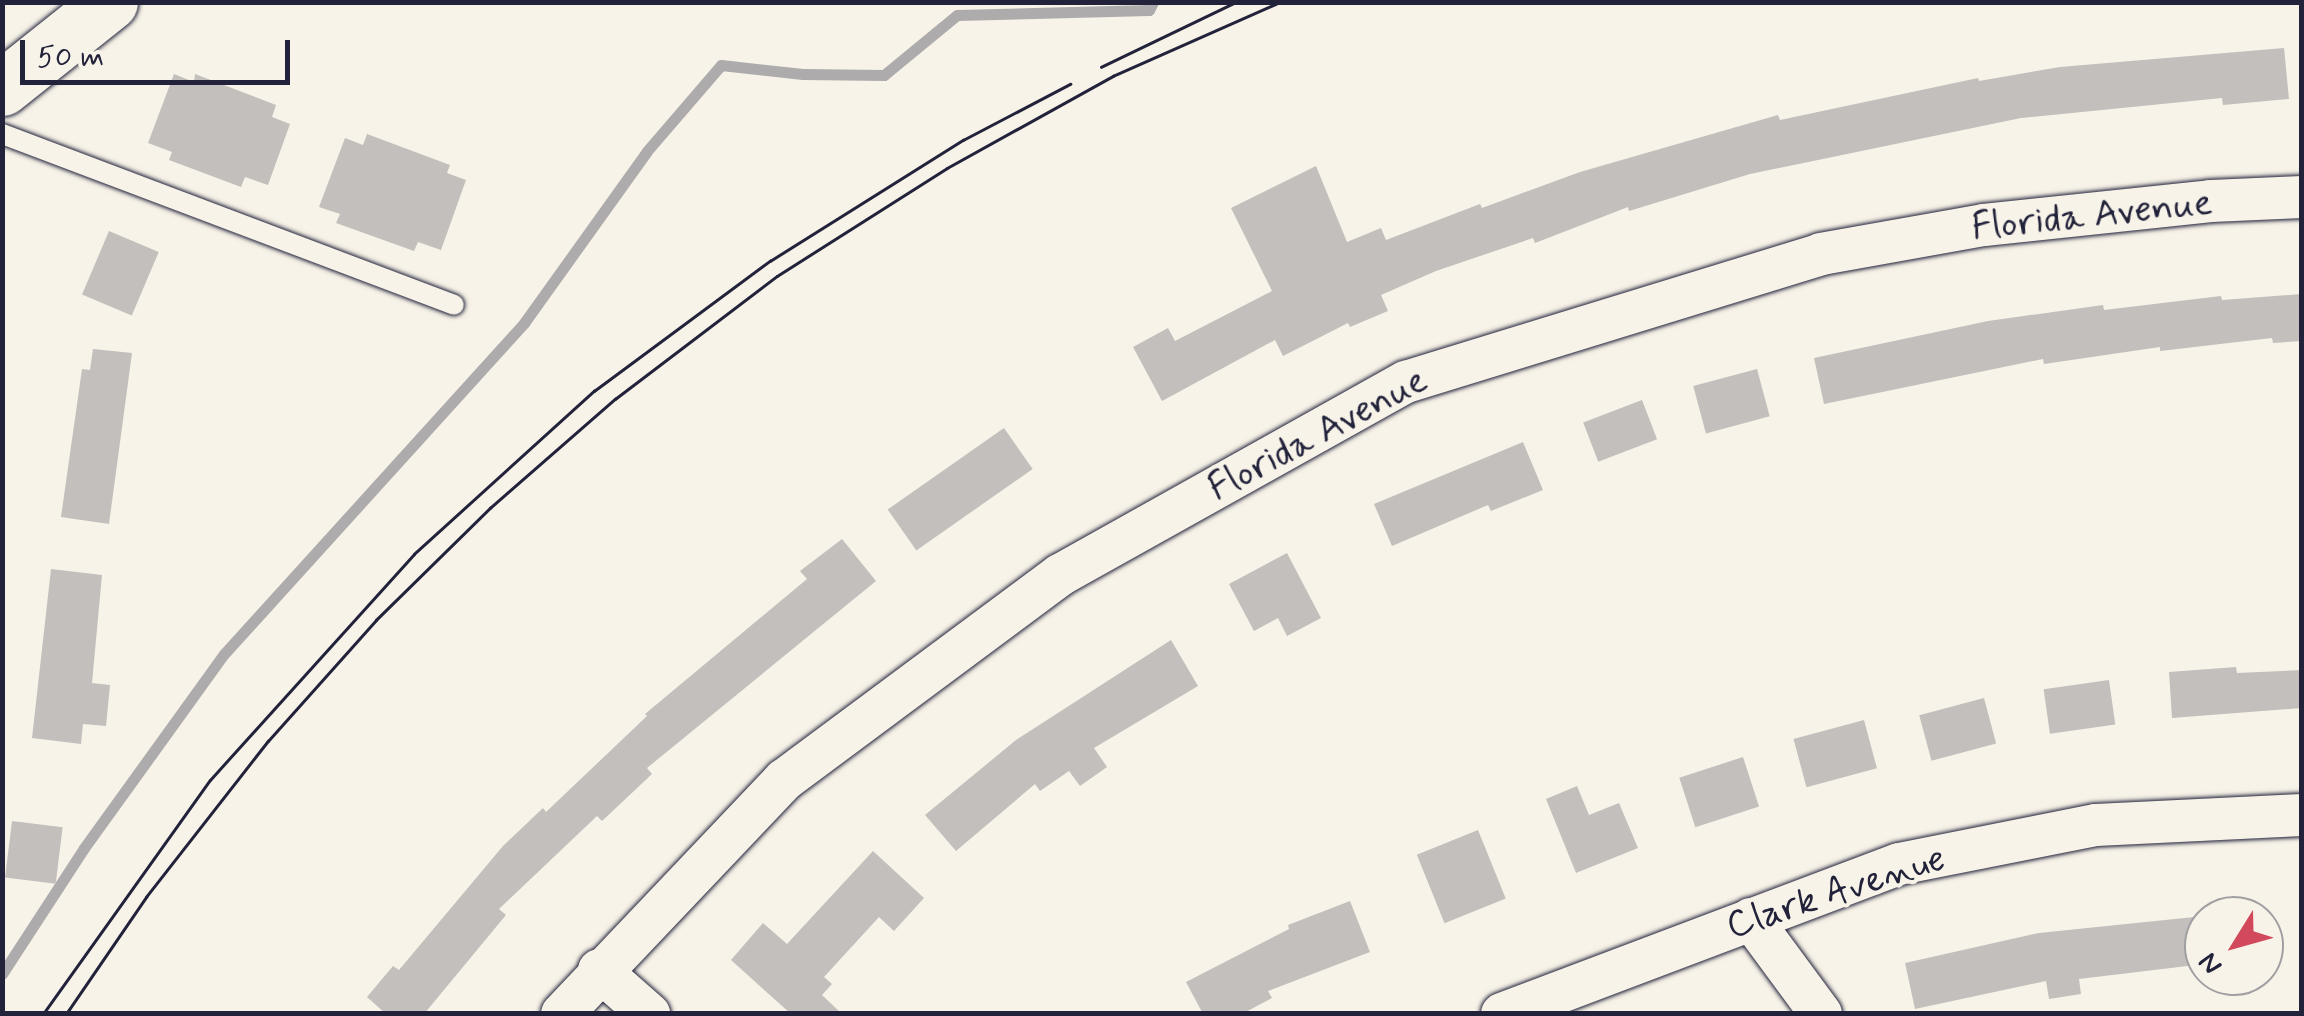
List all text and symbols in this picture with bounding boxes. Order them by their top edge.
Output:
scale bar [25,20,295,82]
text: 50 m [37,38,104,77]
street label: Florida Avenue [1969,181,2215,251]
street label: Florida Avenue [1201,358,1435,512]
street label: Clark Avenue [1723,837,1949,949]
north arrow [2184,896,2284,996]
text: N [2191,945,2232,982]

